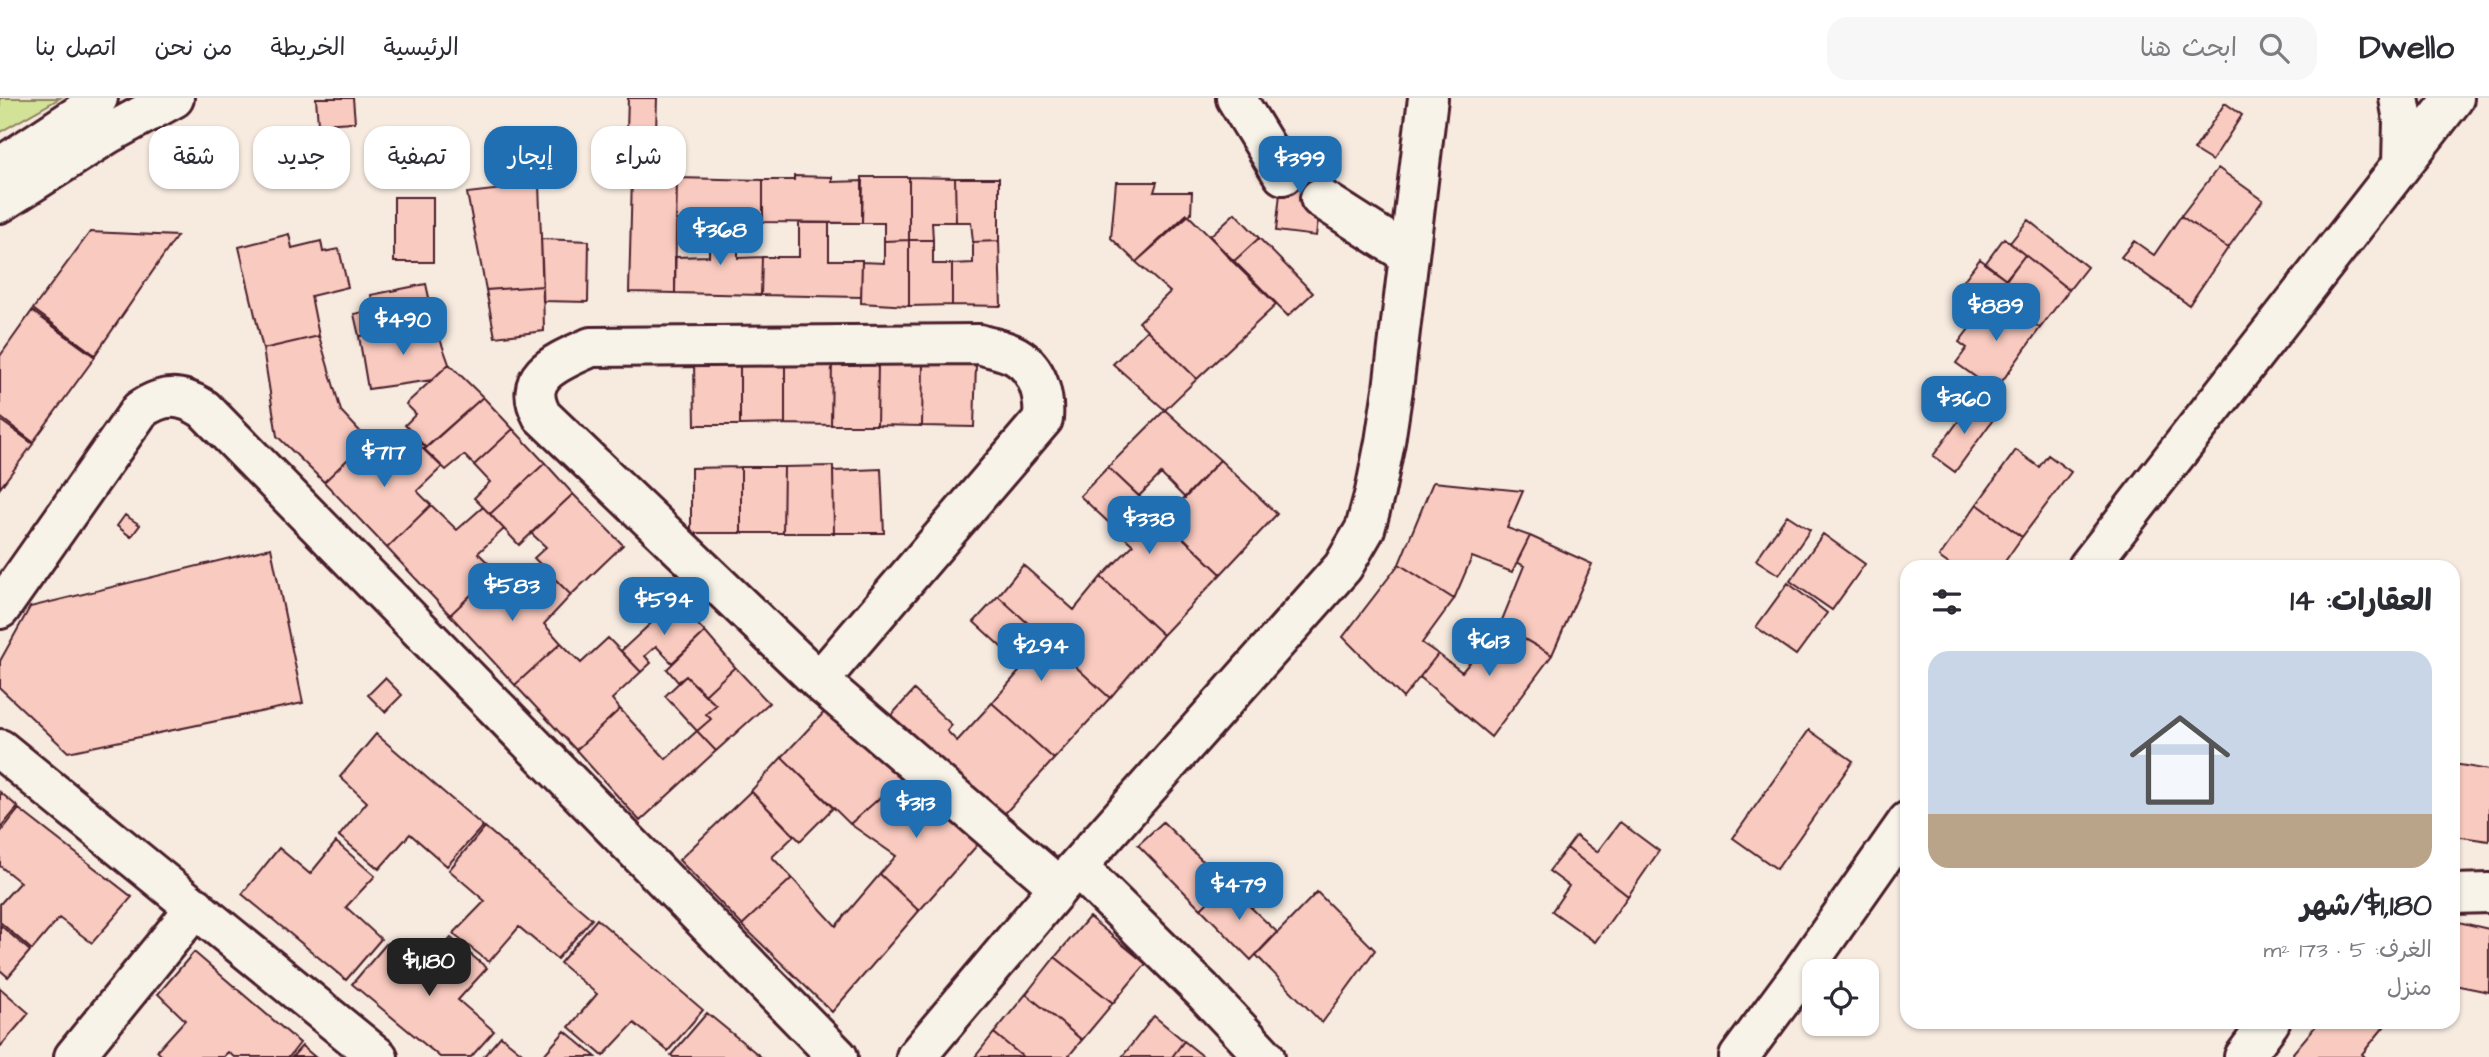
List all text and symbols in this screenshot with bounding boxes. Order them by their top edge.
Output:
search box [1827,17,2317,80]
text: Dwello [2359,25,2454,71]
icon: search [2255,29,2293,67]
text: ابحث هنا [2140,30,2237,66]
text: اتصل بنا [35,31,116,65]
text: من نحن [154,31,233,65]
text: الخريطة [271,31,345,65]
text: الرئيسية [383,31,459,65]
chip: شقة [149,126,239,189]
chip: جديد [253,126,350,189]
chip: تصفية [364,126,470,189]
chip: إيجار [484,126,577,189]
chip: شراء [591,126,686,189]
pin: $399 [1259,136,1341,196]
text: $399 [1275,143,1325,175]
pin: $368 [679,208,761,267]
text: $368 [693,214,747,246]
pin: $889 [1955,284,2037,343]
text: $889 [1968,290,2024,322]
pin: $490 [362,298,444,357]
text: $490 [375,304,431,336]
pin: $360 [1923,376,2005,436]
text: $360 [1937,383,1991,415]
pin: $717 [343,430,425,489]
text: $717 [362,436,406,468]
pin: $338 [1108,496,1190,556]
text: $338 [1123,503,1175,535]
pin: $583 [471,564,553,623]
text: $583 [484,570,540,602]
pin: $594 [623,578,705,637]
text: العقارات: 14 [2290,580,2432,622]
icon: filters [1928,583,1966,621]
text: $594 [635,584,693,616]
pin: $613 [1448,618,1530,678]
pin: $294 [1000,624,1082,683]
text: $613 [1468,625,1510,657]
text: $294 [1014,630,1068,662]
icon: home [2117,697,2243,823]
pin: $313 [875,780,957,840]
text: $313 [896,787,936,819]
pin: $479 [1198,862,1280,922]
text: $479 [1211,869,1267,901]
text: $1,180/شهر [2300,885,2432,927]
text: الغرف: 5 · 173 m² [2263,934,2432,966]
pin: $1,180 [372,939,486,998]
text: $1,180 [403,945,455,977]
map controls [1802,959,1879,1036]
button: locate [1802,959,1879,1036]
text: منزل [2387,972,2432,1004]

